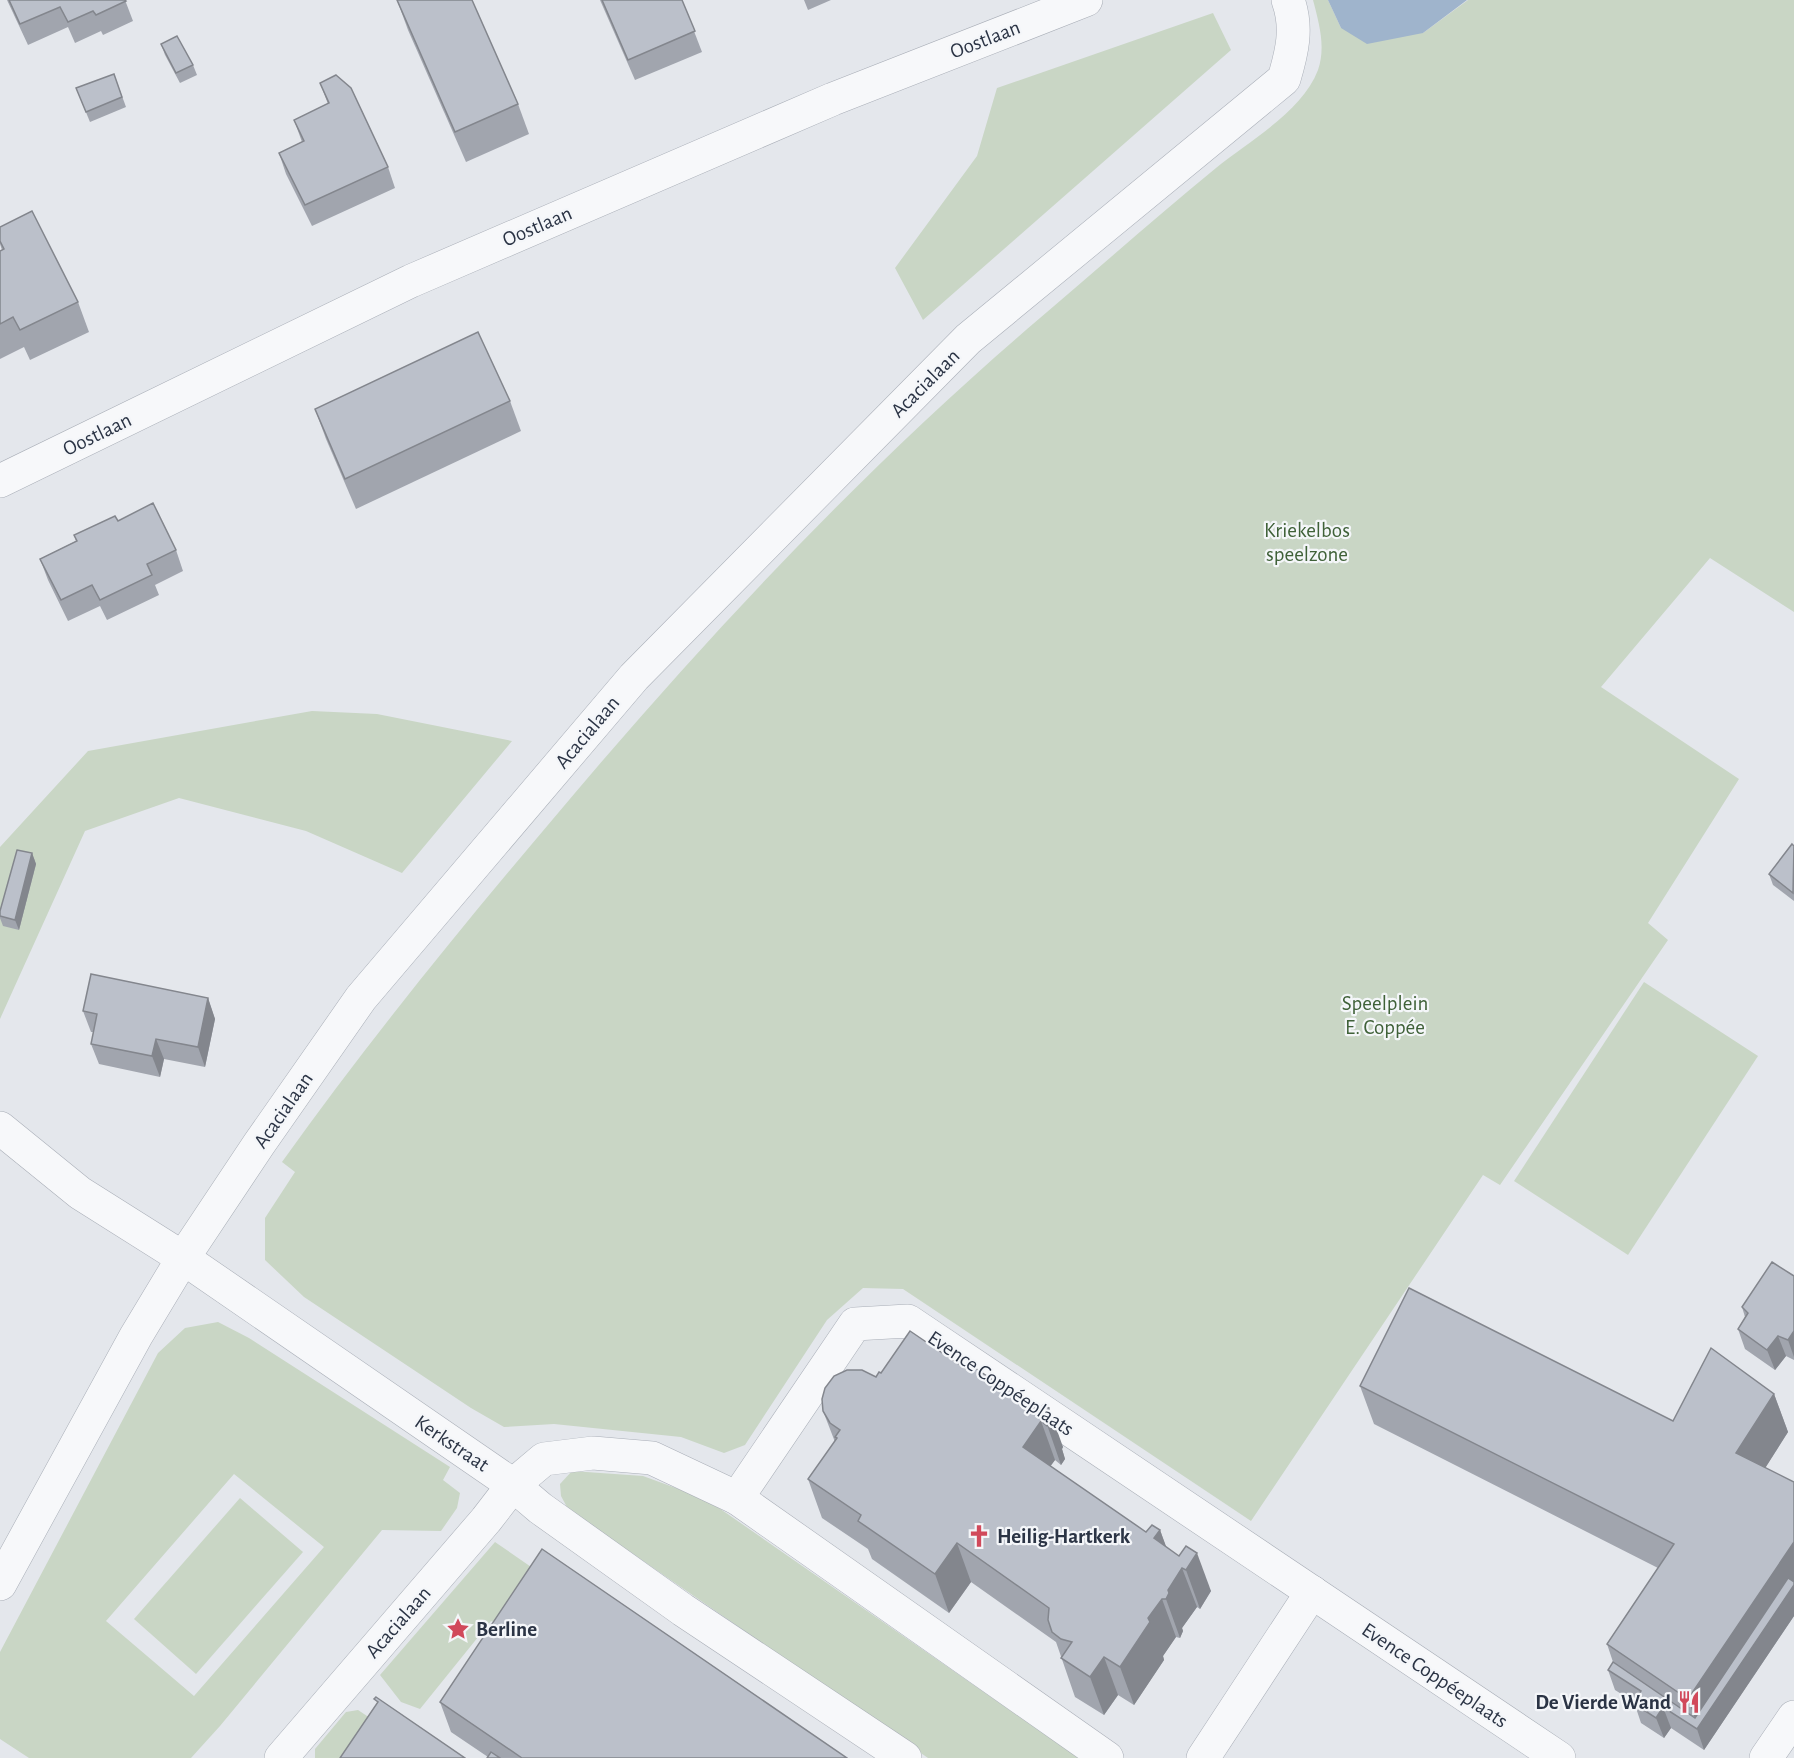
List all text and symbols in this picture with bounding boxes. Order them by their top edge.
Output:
street label: Oostlaan [947,17,1023,62]
street label: Oostlaan [499,202,575,250]
street label: Acacialaan [887,345,964,422]
street label: Oostlaan [60,409,135,460]
park label: Kriekelbos speelzone [1264,520,1350,565]
street label: Acacialaan [551,692,624,773]
park label: Speelplein E. Coppée [1342,993,1428,1038]
street label: Acacialaan [250,1068,317,1152]
street label: Evence Coppéeplaats [924,1327,1078,1440]
street label: Kerkstraat [411,1411,493,1476]
church icon: Heilig-Hartkerk [966,1523,992,1549]
place label: Heilig-Hartkerk [997,1526,1131,1547]
street label: Acacialaan [362,1582,435,1662]
place icon: Berline [445,1616,471,1642]
place label: Berline [476,1619,537,1640]
street label: Evence Coppéeplaats [1358,1619,1512,1732]
restaurant icon: De Vierde Wand [1676,1689,1702,1715]
place label: De Vierde Wand [1535,1692,1671,1713]

